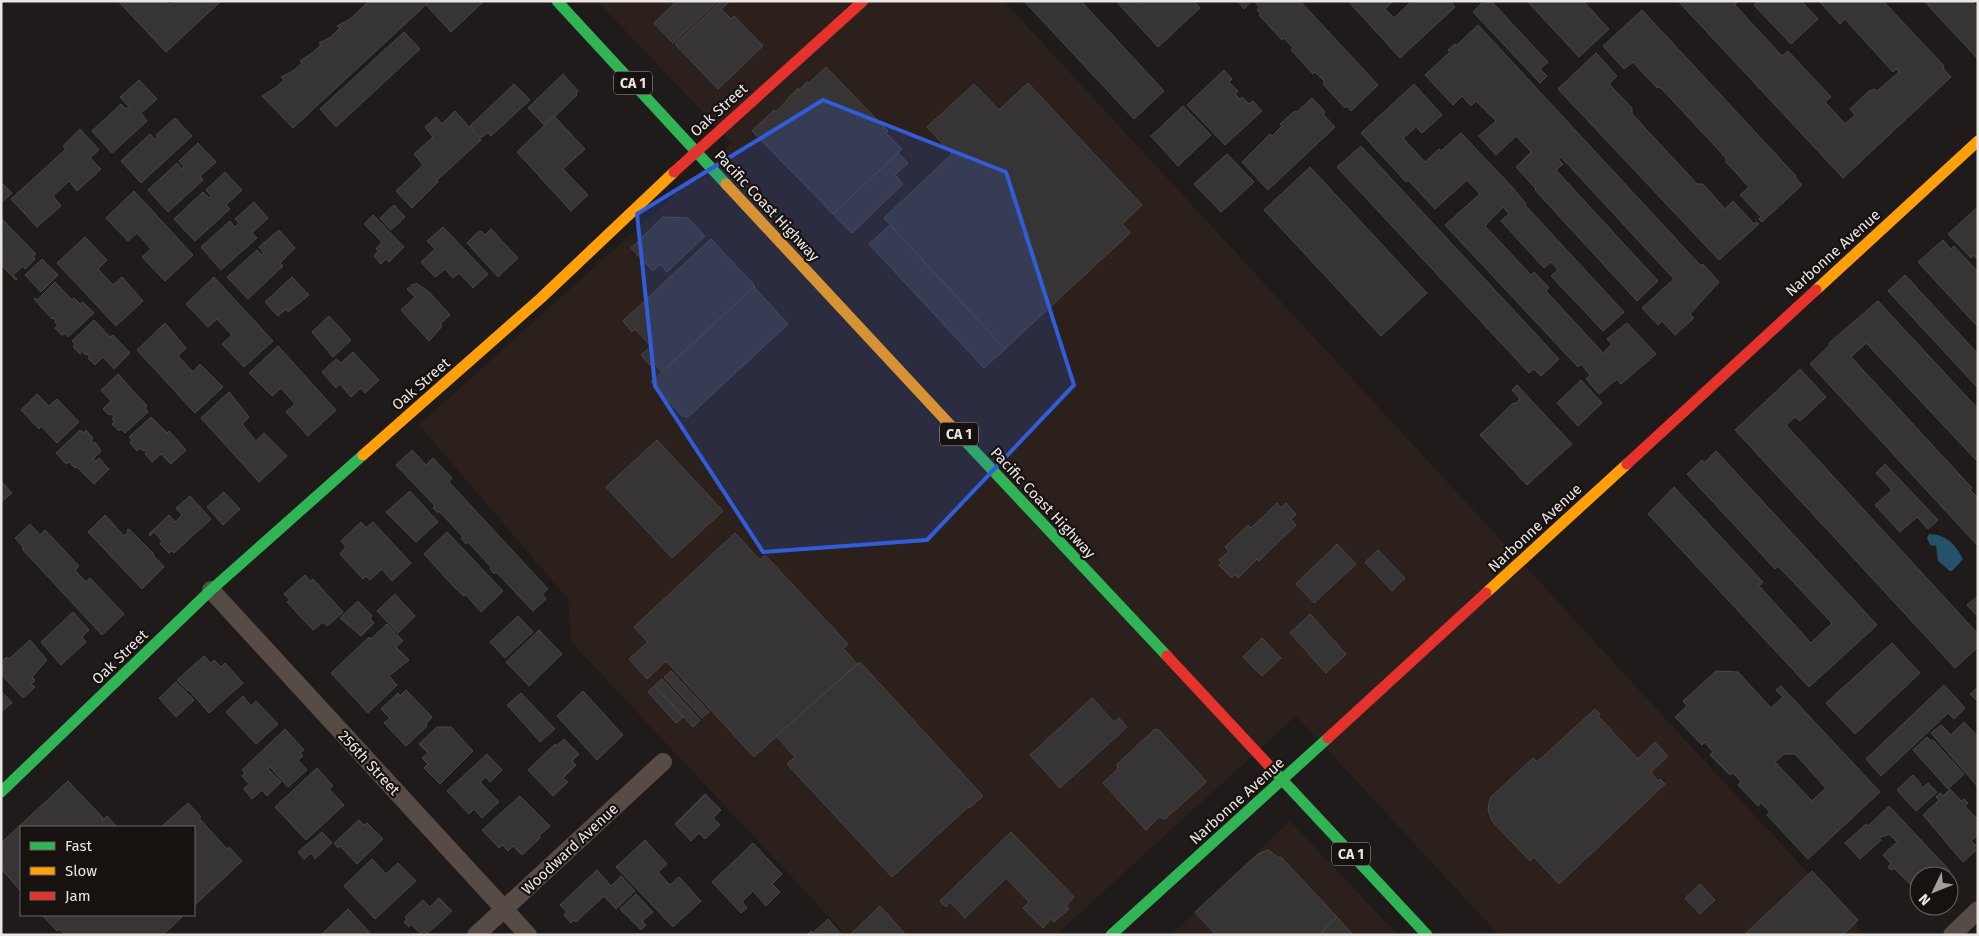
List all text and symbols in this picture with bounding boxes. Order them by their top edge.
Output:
road number: CA 1 [614,72,652,95]
street label: Oak Street [687,79,752,140]
street label: Pacific Coast Highway [711,147,824,266]
street label: Narbonne Avenue [1782,206,1884,300]
street label: Oak Street [388,354,454,414]
road number: CA 1 [940,422,978,446]
street label: Pacific Coast Highway [987,444,1100,563]
street label: Narbonne Avenue [1484,480,1586,576]
street label: Oak Street [88,626,152,688]
street label: 256th Street [335,727,404,799]
street label: Narbonne Avenue [1186,754,1288,848]
street label: Woodward Avenue [518,800,622,898]
legend [20,826,195,916]
text: Fast [65,837,92,855]
road number: CA 1 [1332,842,1370,866]
text: Slow [65,862,97,880]
north arrow [1909,866,1959,916]
text: Jam [65,887,91,905]
text: N [1915,890,1934,909]

